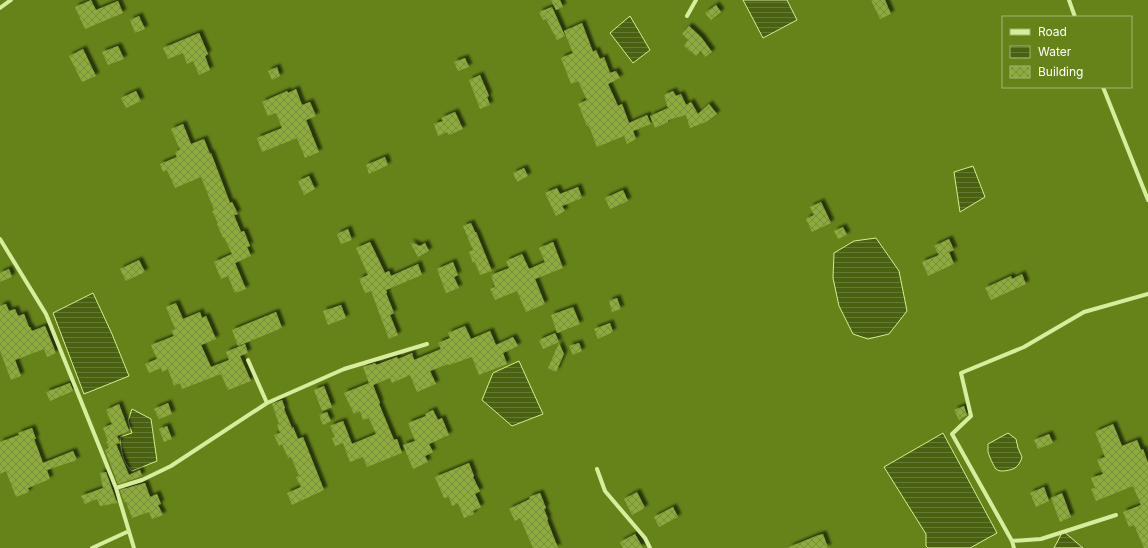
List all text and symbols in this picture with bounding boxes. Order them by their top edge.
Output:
legend [1002,16,1132,88]
text: Road [1038,24,1067,39]
text: Water [1038,44,1072,59]
text: Building [1038,64,1083,79]

